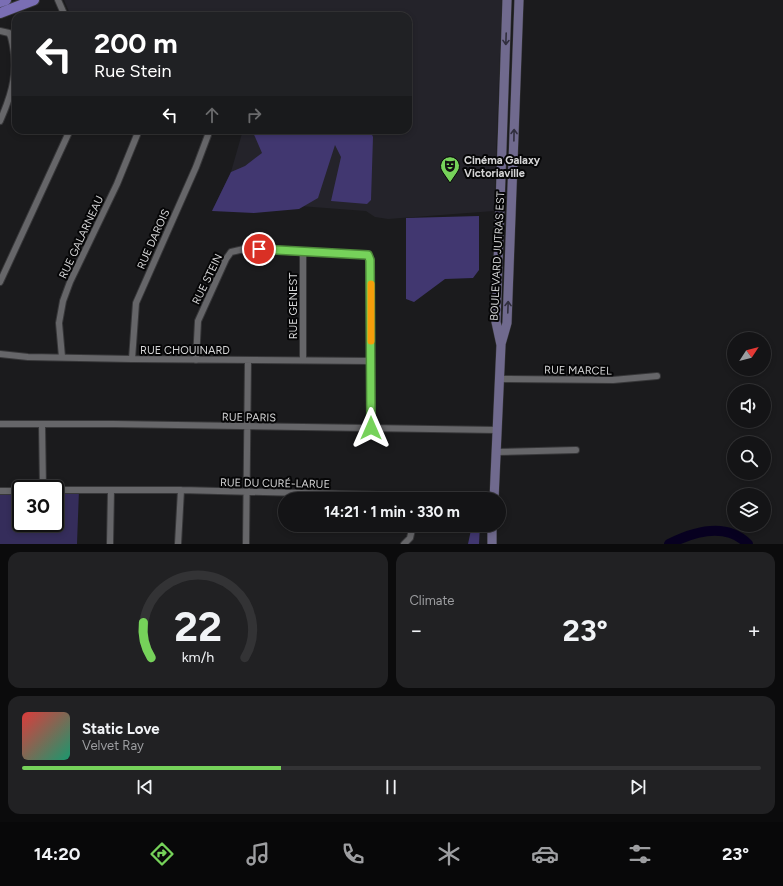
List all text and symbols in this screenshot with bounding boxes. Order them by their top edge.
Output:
text: 200 m [94,26,178,60]
icon: left [28,28,80,80]
one-way arrow [502,32,510,45]
text: Rue Stein [94,60,171,82]
icon: left [159,104,181,126]
icon: ahead [201,104,223,126]
icon: right [243,104,265,126]
one-way arrow [511,129,518,142]
place label: Cinéma Galaxy Victoriaville [464,154,541,180]
theatre icon: Cinéma Galaxy Victoriaville [439,155,461,183]
street label: BOULEVARD JUTRAS EST [488,191,507,321]
street label: RUE GALARNEAU [57,194,106,281]
street label: RUE DAROIS [134,207,173,271]
pin [242,232,276,266]
icon: arrive [248,238,270,260]
street label: RUE STEIN [190,252,225,307]
street label: RUE GENEST [287,273,300,339]
one-way arrow [504,301,512,314]
north arrow [727,332,771,376]
map controls [727,332,771,532]
street label: RUE CHOUINARD [140,344,230,357]
street label: RUE MARCEL [544,363,612,378]
button: sound [727,384,771,428]
position arrow [350,407,392,449]
street label: RUE PARIS [222,411,277,424]
button: search [727,436,771,480]
street label: RUE DU CURÉ-LARUE [220,476,330,491]
speed limit sign: 30 [12,480,64,532]
button: layers [727,488,771,532]
text: 14:21 · 1 min · 330 m [324,503,460,521]
text: Climate [410,593,454,608]
text: 22 [174,601,222,651]
text: 23° [563,612,608,649]
text: − [410,617,423,644]
text: + [747,617,761,644]
text: km/h [181,648,214,666]
text: Static Love [82,720,160,738]
text: Velvet Ray [82,738,144,753]
icon: previous [134,776,156,798]
icon: pause [380,776,402,798]
icon: next [627,776,649,798]
icon: directions [148,840,176,868]
icon: music [244,840,272,868]
icon: phone [339,840,367,868]
icon: climate [435,840,463,868]
icon: car [531,840,559,868]
icon: filters [626,840,654,868]
text: 14:20 [34,843,80,865]
text: 23° [722,843,749,865]

